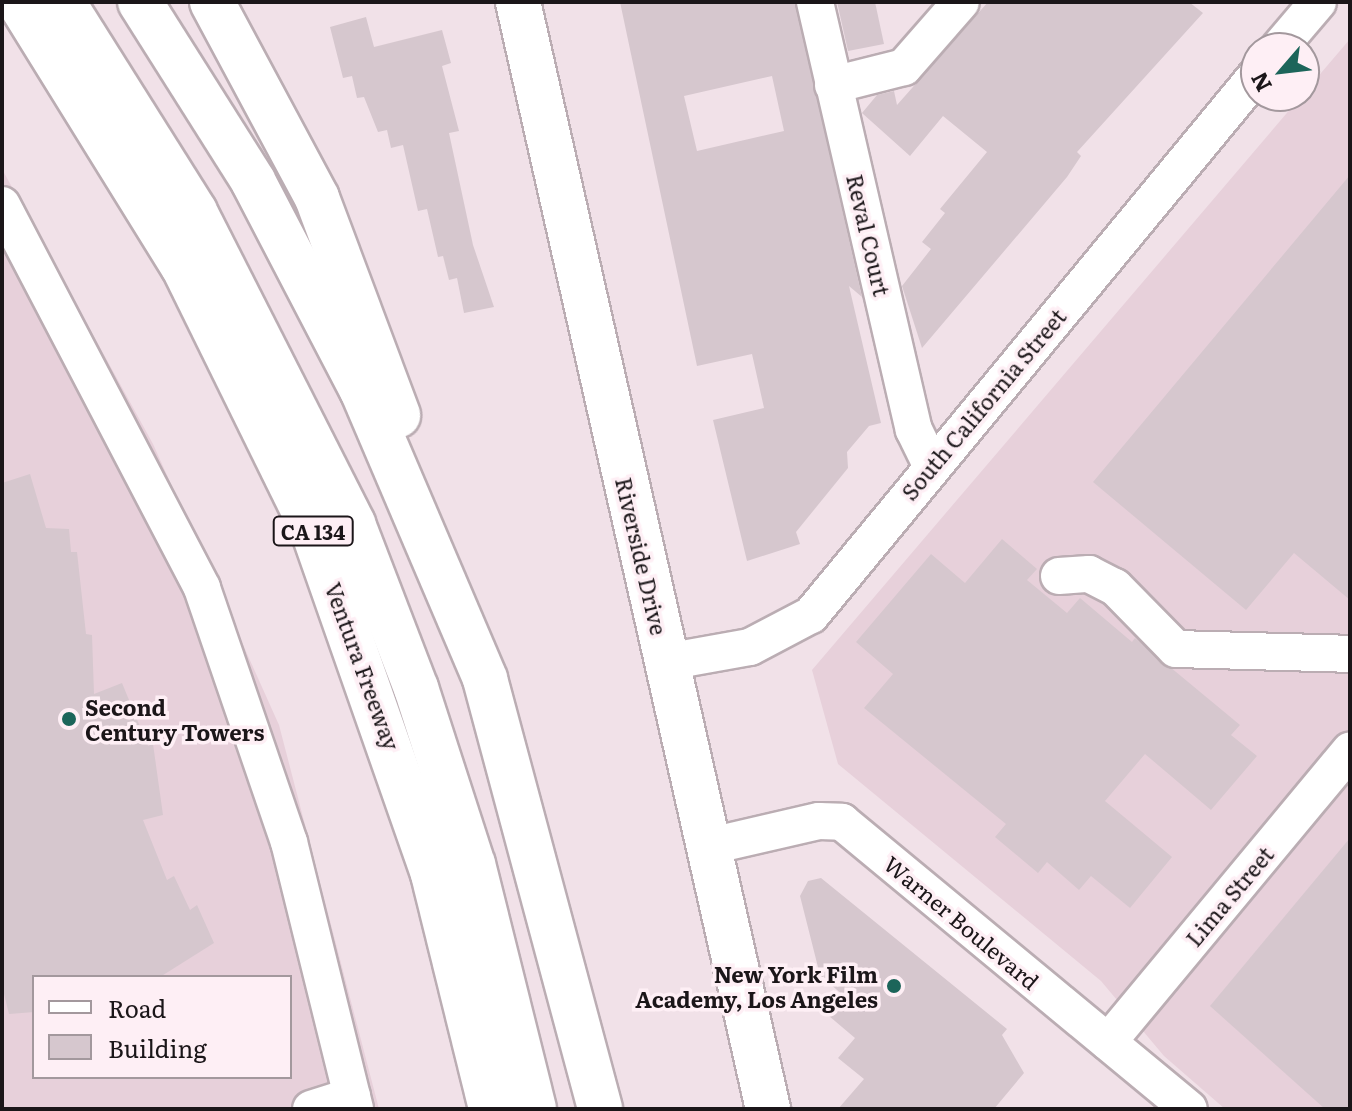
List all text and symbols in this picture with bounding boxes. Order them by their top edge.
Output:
north arrow [1240,32,1320,112]
text: N [1241,67,1279,98]
street label: Reval Court [842,172,896,298]
street label: South California Street [895,303,1071,505]
street label: Riverside Drive [611,475,673,637]
road number: CA 134 [271,515,355,547]
street label: Ventura Freeway [320,579,406,753]
place label: Second Century Towers [85,693,264,744]
marker: Second Century Towers [60,710,78,728]
street label: Lima Street [1180,841,1278,951]
street label: Warner Boulevard [879,850,1045,994]
place label: New York Film Academy, Los Angeles [635,960,878,1012]
legend [32,975,292,1079]
marker: New York Film Academy, Los Angeles [885,977,903,995]
text: Road [108,990,166,1025]
text: Building [108,1030,207,1065]

